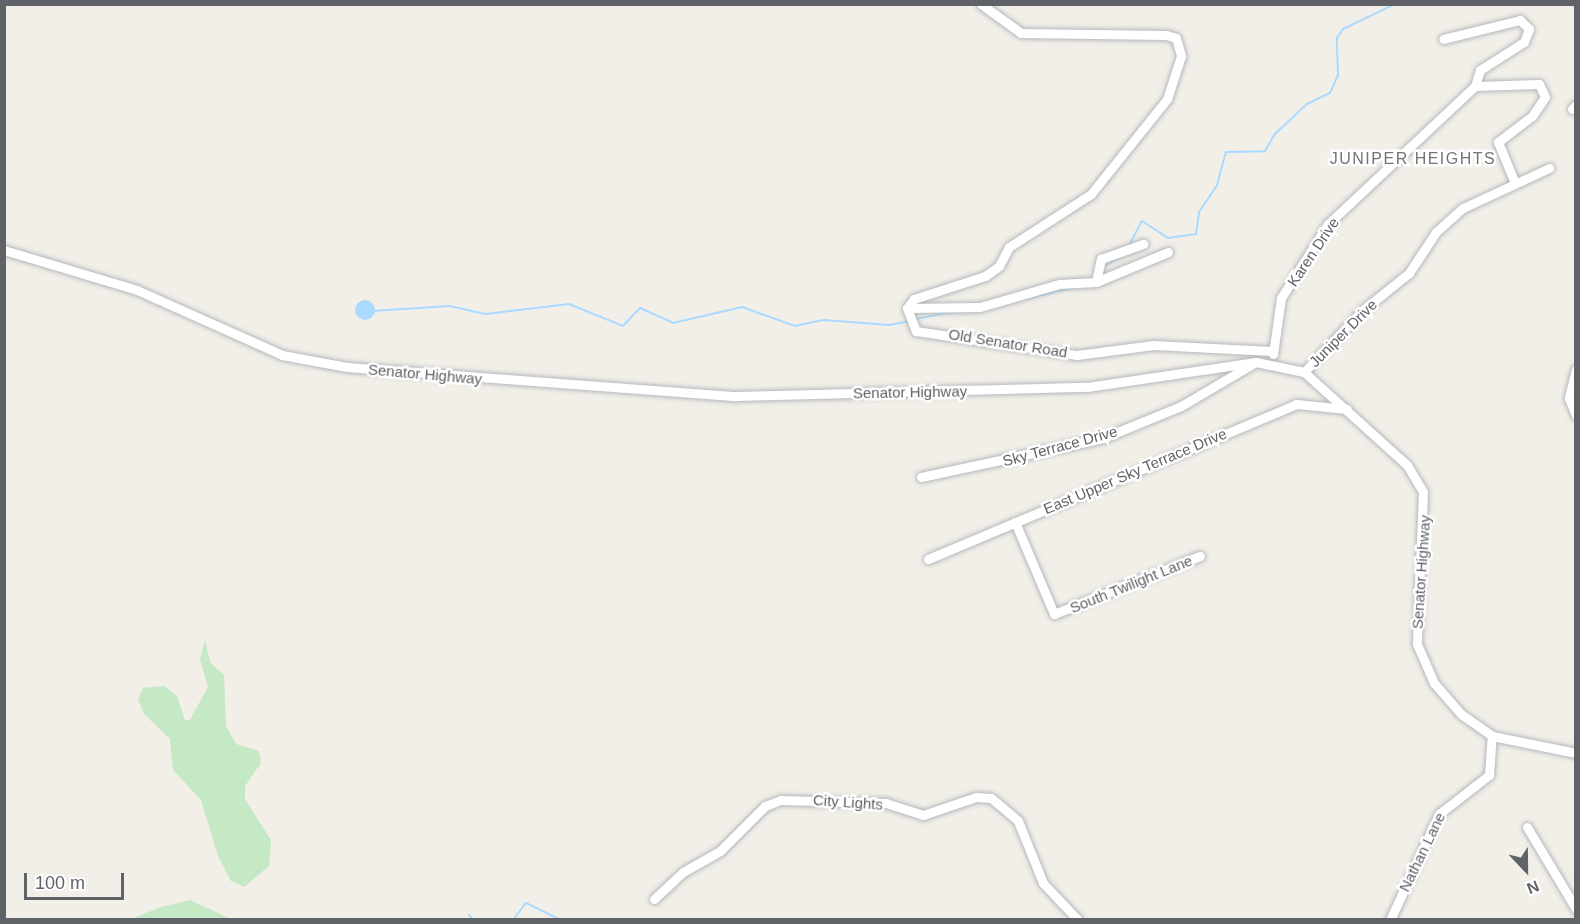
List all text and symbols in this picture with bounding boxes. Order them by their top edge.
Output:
district label: JUNIPER HEIGHTS [1330,149,1496,169]
street label: Karen Drive [1283,214,1343,290]
street label: Juniper Drive [1305,295,1381,371]
street label: Old Senator Road [947,325,1069,361]
street label: Senator Highway [367,360,483,388]
street label: Senator Highway [853,382,967,402]
street label: Sky Terrace Drive [1001,422,1119,470]
street label: East Upper Sky Terrace Drive [1041,424,1229,518]
street label: Senator Highway [1408,514,1434,630]
street label: South Twilight Lane [1067,551,1195,617]
street label: City Lights [812,791,884,813]
street label: Nathan Lane [1395,809,1449,895]
north arrow [1496,840,1556,900]
scale bar [27,861,128,899]
text: 100 m [35,873,85,893]
text: N [1524,877,1541,897]

